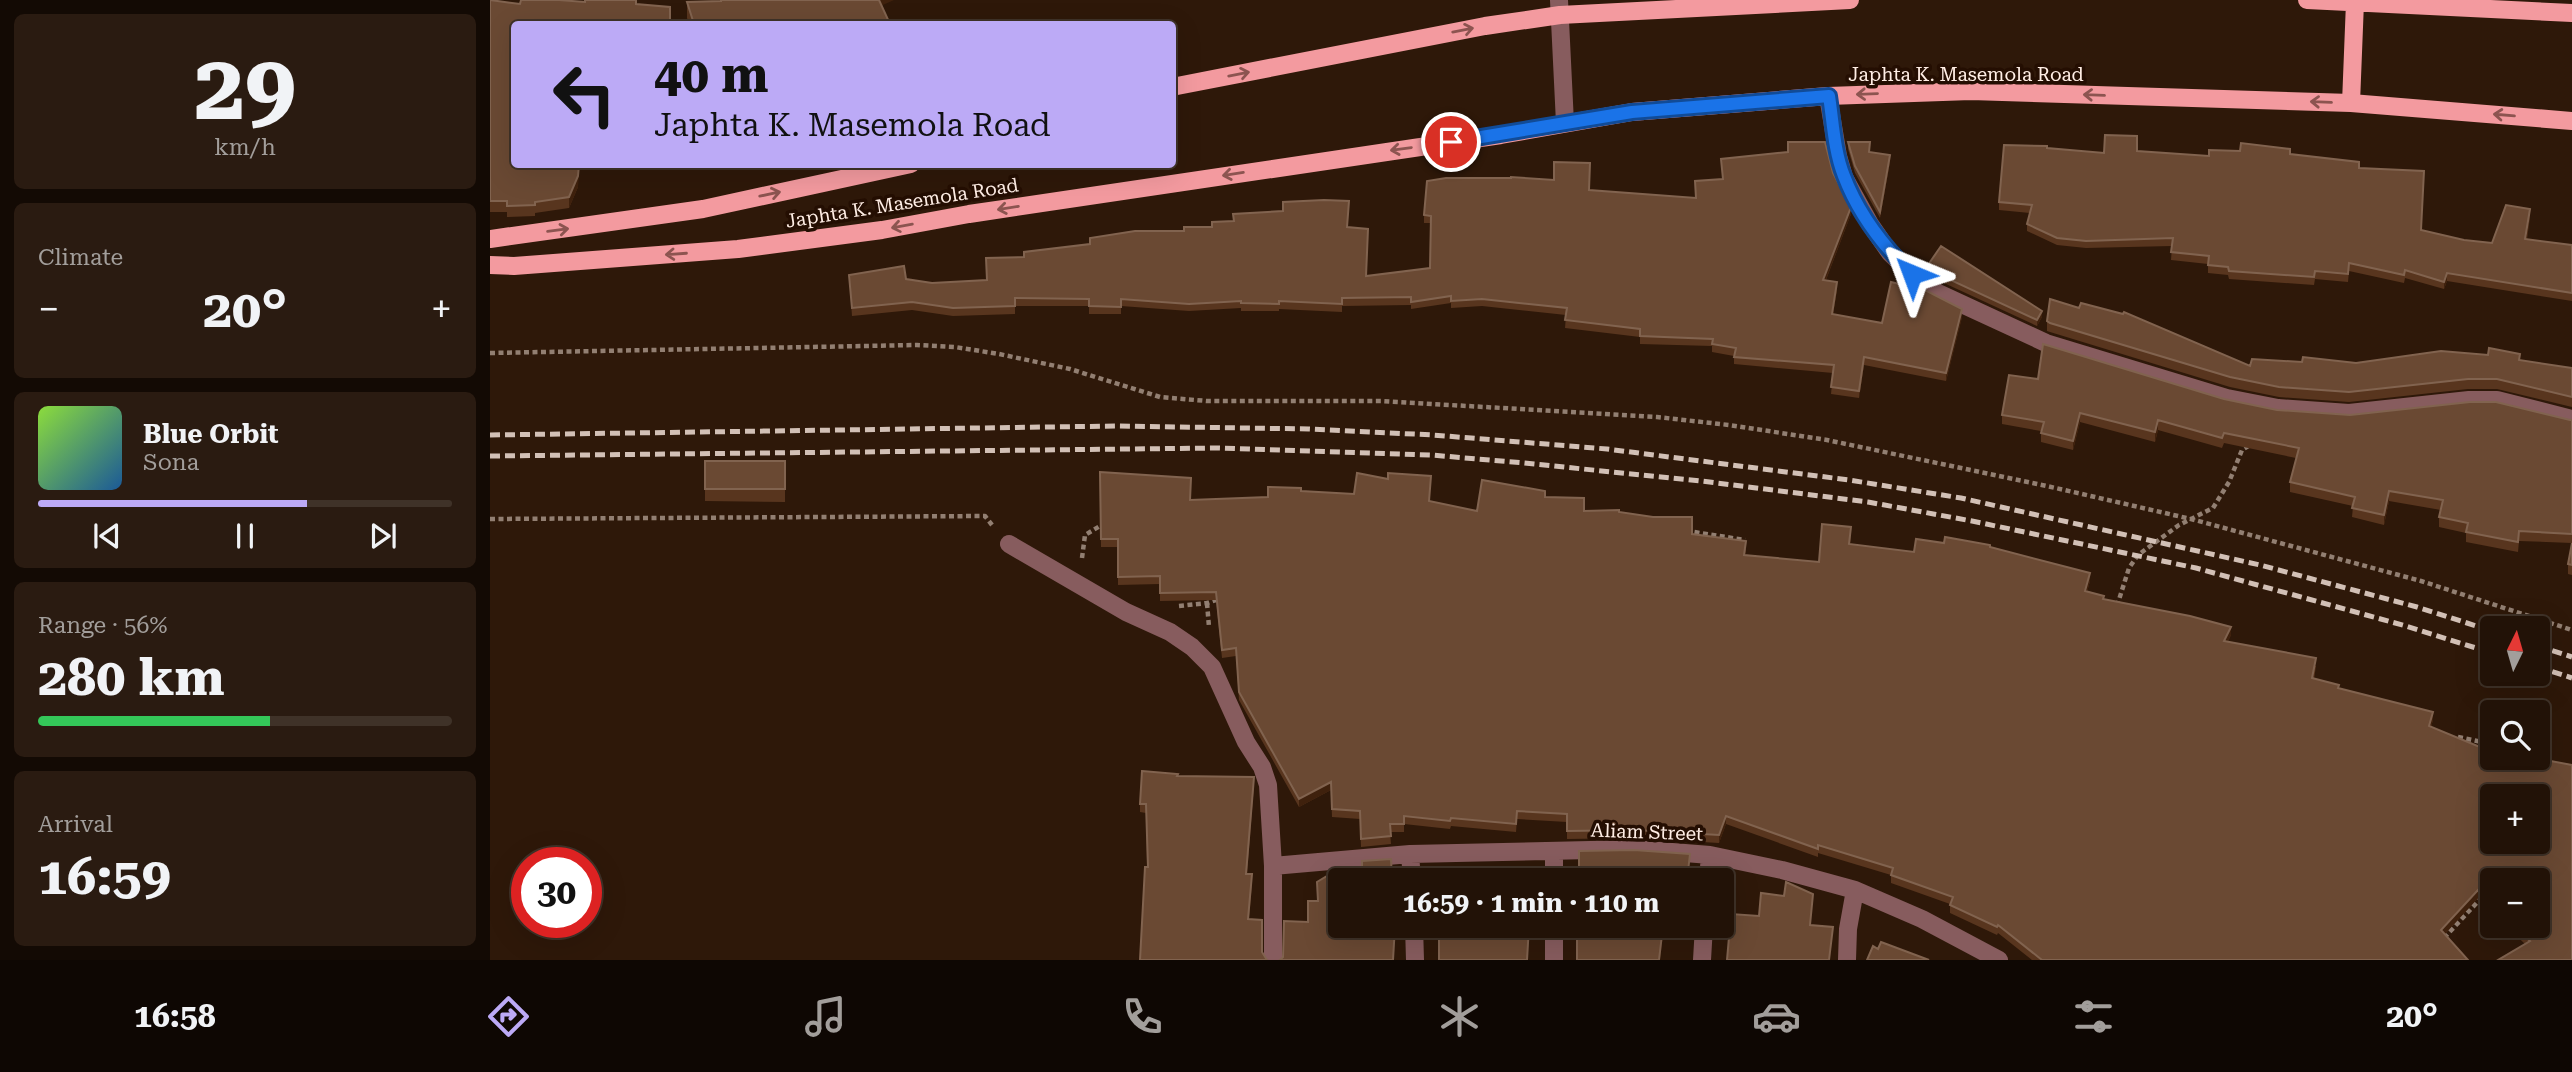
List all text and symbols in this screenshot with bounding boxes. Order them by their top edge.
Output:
one-way arrow [1451,23,1474,37]
text: 29 [194,35,296,141]
text: 40 m [654,47,769,104]
icon: left [539,49,630,140]
street label: Japhta K. Masemola Road [1848,63,2084,86]
one-way arrow [1227,67,1250,80]
one-way arrow [1855,88,1878,101]
one-way arrow [2083,88,2106,101]
one-way arrow [2310,95,2333,108]
text: Japhta K. Masemola Road [654,106,1051,144]
one-way arrow [2493,108,2516,121]
pin [1421,112,1481,172]
icon: arrive [1432,123,1470,161]
text: km/h [214,134,276,161]
one-way arrow [1390,143,1413,156]
one-way arrow [1222,168,1245,181]
street label: Japhta K. Masemola Road [784,173,1020,233]
one-way arrow [758,187,781,201]
one-way arrow [997,202,1020,215]
one-way arrow [891,220,914,233]
one-way arrow [546,224,568,237]
position arrow [1875,237,1949,311]
text: Climate [38,244,123,271]
one-way arrow [665,248,688,261]
text: 20° [203,279,287,340]
text: − [38,287,59,331]
text: + [431,287,452,331]
text: Blue Orbit [143,419,279,449]
text: Sona [143,449,199,476]
icon: previous [88,517,126,555]
icon: pause [226,517,264,555]
icon: next [364,517,402,555]
text: Range · 56% [38,612,167,639]
north arrow [2480,616,2550,686]
map controls [2480,616,2550,938]
text: 280 km [38,647,225,708]
button: search [2480,700,2550,770]
button: + [2480,784,2550,854]
text: Arrival [38,811,113,838]
street label: Aliam Street [1590,819,1704,845]
text: 16:59 [38,846,171,907]
speed limit sign: 30 [511,847,602,938]
button: − [2480,868,2550,938]
text: 16:59 · 1 min · 110 m [1403,888,1659,918]
icon: directions [484,992,533,1041]
icon: music [801,992,850,1041]
icon: phone [1118,992,1167,1041]
icon: climate [1435,992,1484,1041]
icon: car [1752,992,1801,1041]
icon: filters [2069,992,2118,1041]
text: 16:58 [134,997,216,1035]
text: 20° [2386,997,2438,1035]

